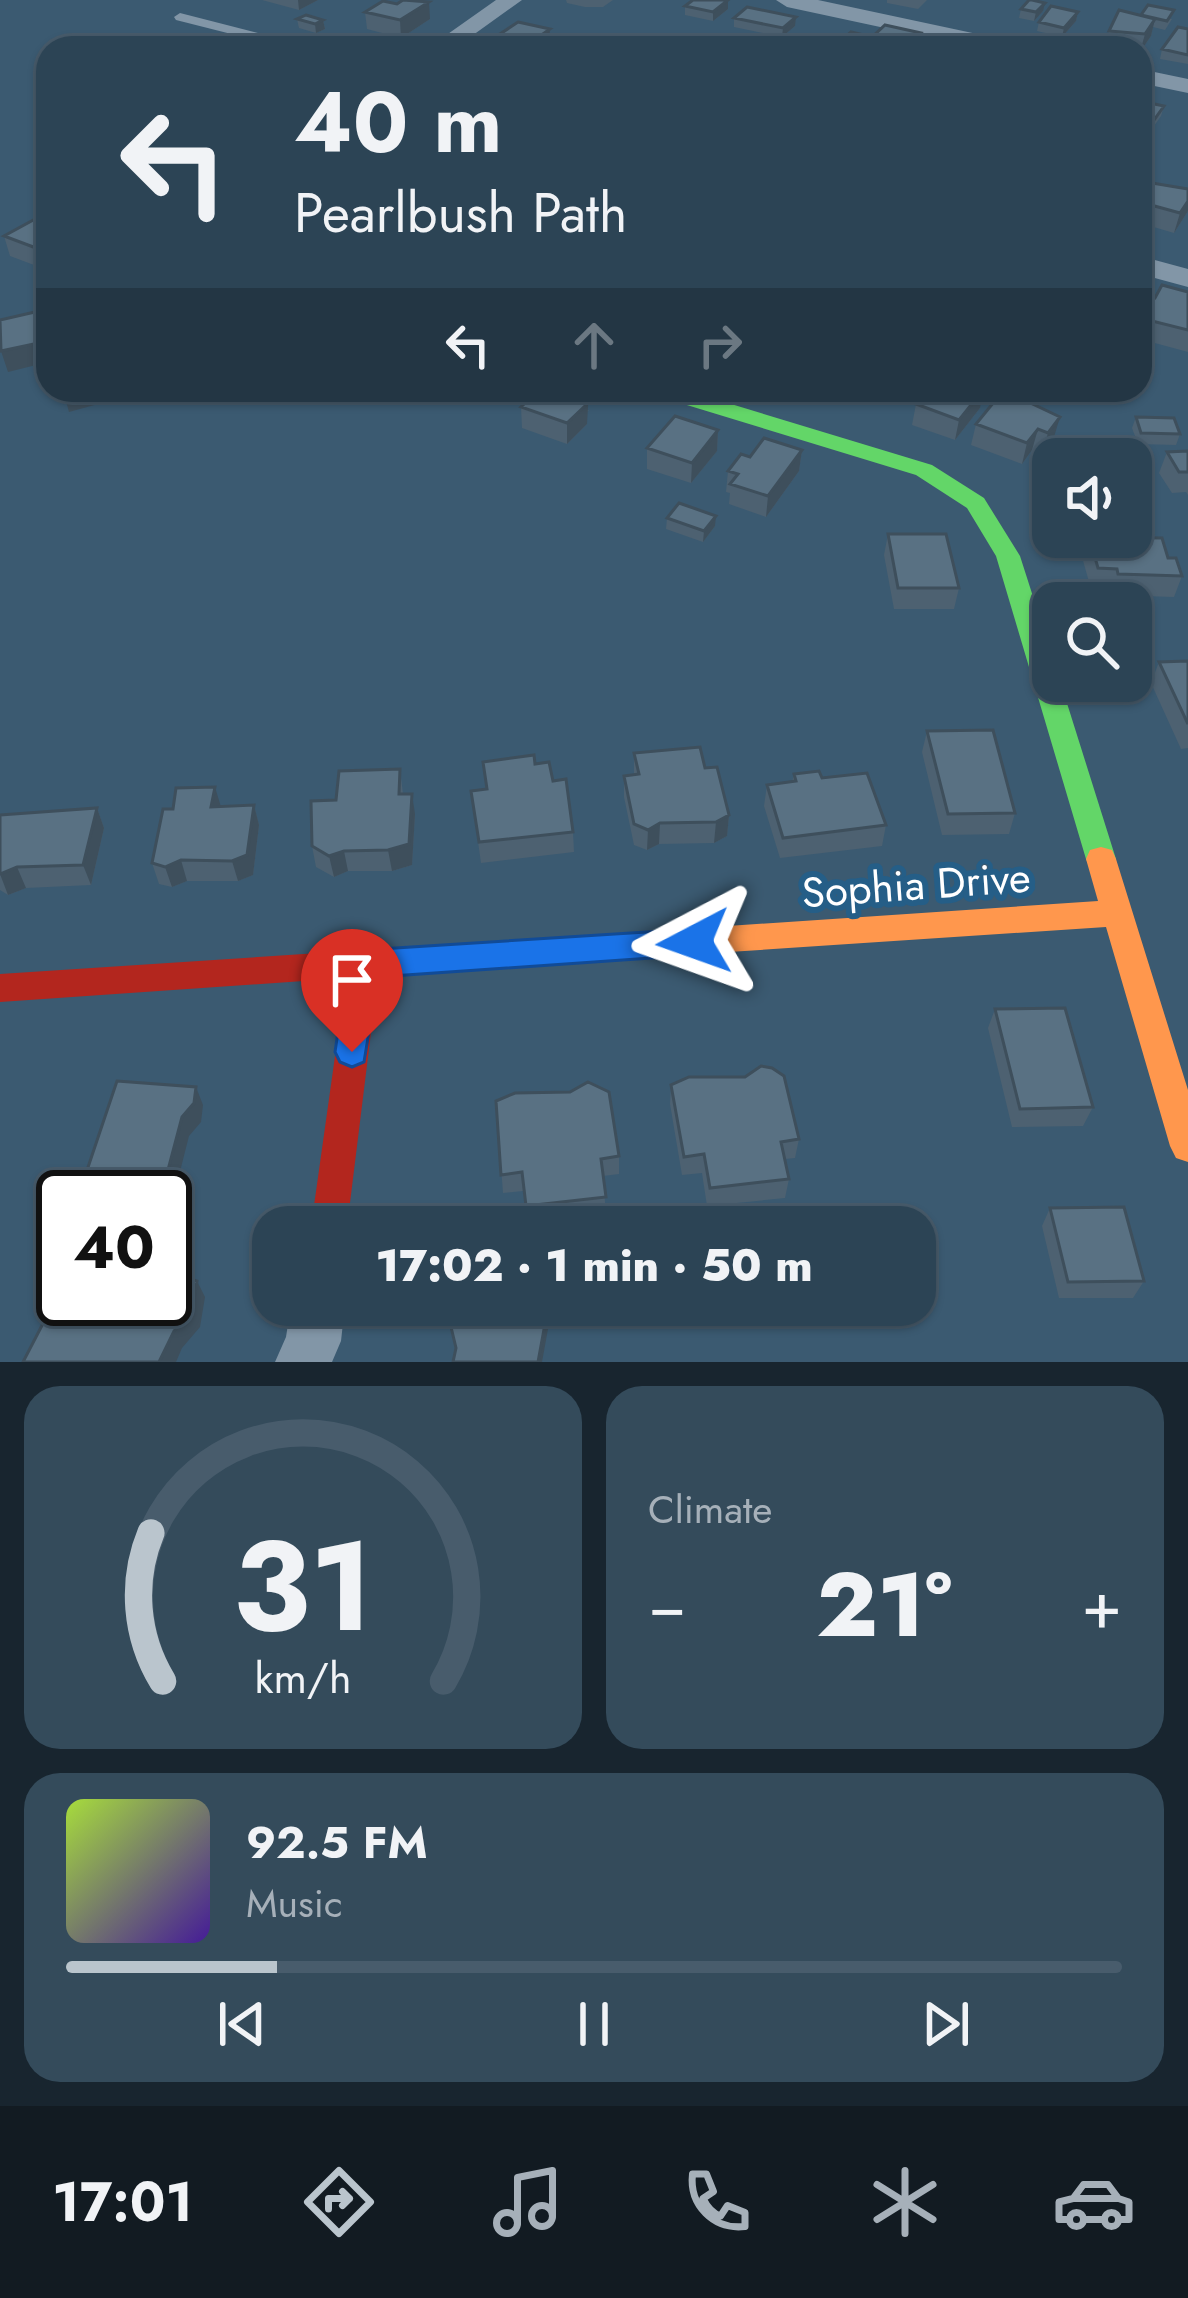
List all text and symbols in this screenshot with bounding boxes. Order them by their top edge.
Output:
text: 40 m [294,62,502,184]
icon: left [96,84,252,240]
text: Pearlbush Path [294,174,627,252]
icon: left [435,312,501,378]
icon: ahead [561,312,627,378]
icon: right [687,312,753,378]
map controls [1032,438,1152,702]
button: sound [1032,438,1152,558]
button: search [1032,582,1152,702]
street label: Sophia Drive [800,847,1032,923]
position arrow [631,879,757,1005]
pin [301,929,403,1052]
icon: arrive [319,947,385,1013]
speed limit sign: 40 [36,1170,192,1326]
text: 17:02 · 1 min · 50 m [375,1233,813,1298]
text: Climate [648,1481,772,1538]
text: 31 [232,1496,374,1677]
text: 21° [816,1540,952,1670]
text: − [648,1557,687,1653]
text: + [1081,1557,1122,1653]
text: km/h [255,1646,351,1708]
text: 92.5 FM [246,1810,428,1875]
text: Music [246,1875,343,1932]
icon: previous [209,1991,275,2057]
icon: pause [561,1991,627,2057]
icon: next [913,1991,979,2057]
icon: directions [297,2160,381,2244]
icon: music [486,2160,570,2244]
icon: phone [675,2160,759,2244]
icon: climate [863,2160,947,2244]
icon: car [1052,2160,1136,2244]
text: 17:01 [52,2163,193,2241]

